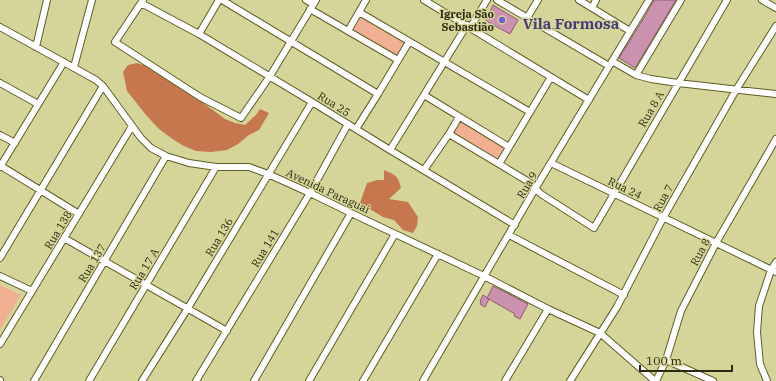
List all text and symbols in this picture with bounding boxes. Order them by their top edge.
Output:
place label: Igreja São Sebastião [440,7,494,34]
district label: Vila Formosa [523,14,620,33]
marker: Igreja São Sebastião [497,15,507,25]
street label: Rua 8 A [635,88,667,130]
street label: Rua 25 [315,89,353,119]
street label: Avenida Paraguai [284,166,372,217]
street label: Rua 9 [513,169,541,201]
street label: Rua 24 [606,174,645,202]
street label: Rua 7 [650,182,676,214]
street label: Rua 138 [41,208,75,252]
street label: Rua 136 [202,215,236,259]
street label: Rua 141 [248,226,282,270]
street label: Rua 8 [687,236,713,268]
street label: Rua 137 [75,241,109,285]
street label: Rua 17 A [126,245,162,292]
scale bar [640,347,732,373]
text: 100 m [646,353,682,368]

